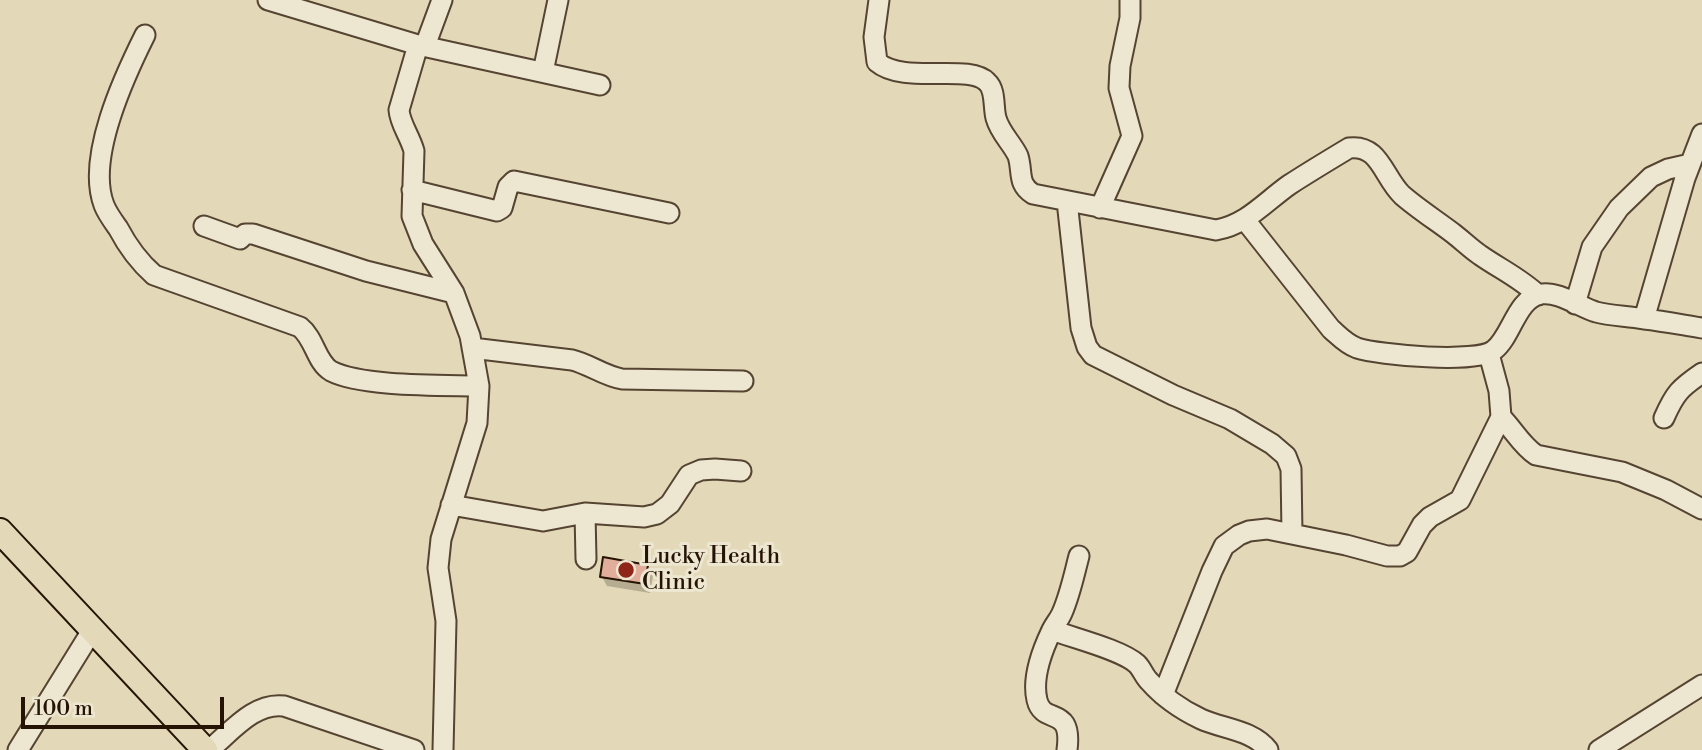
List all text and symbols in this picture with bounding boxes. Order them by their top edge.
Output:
place label: Lucky Health Clinic [642,543,780,597]
marker: Lucky Health Clinic [616,560,636,580]
scale bar [24,684,228,728]
text: 100 m [34,696,93,722]

